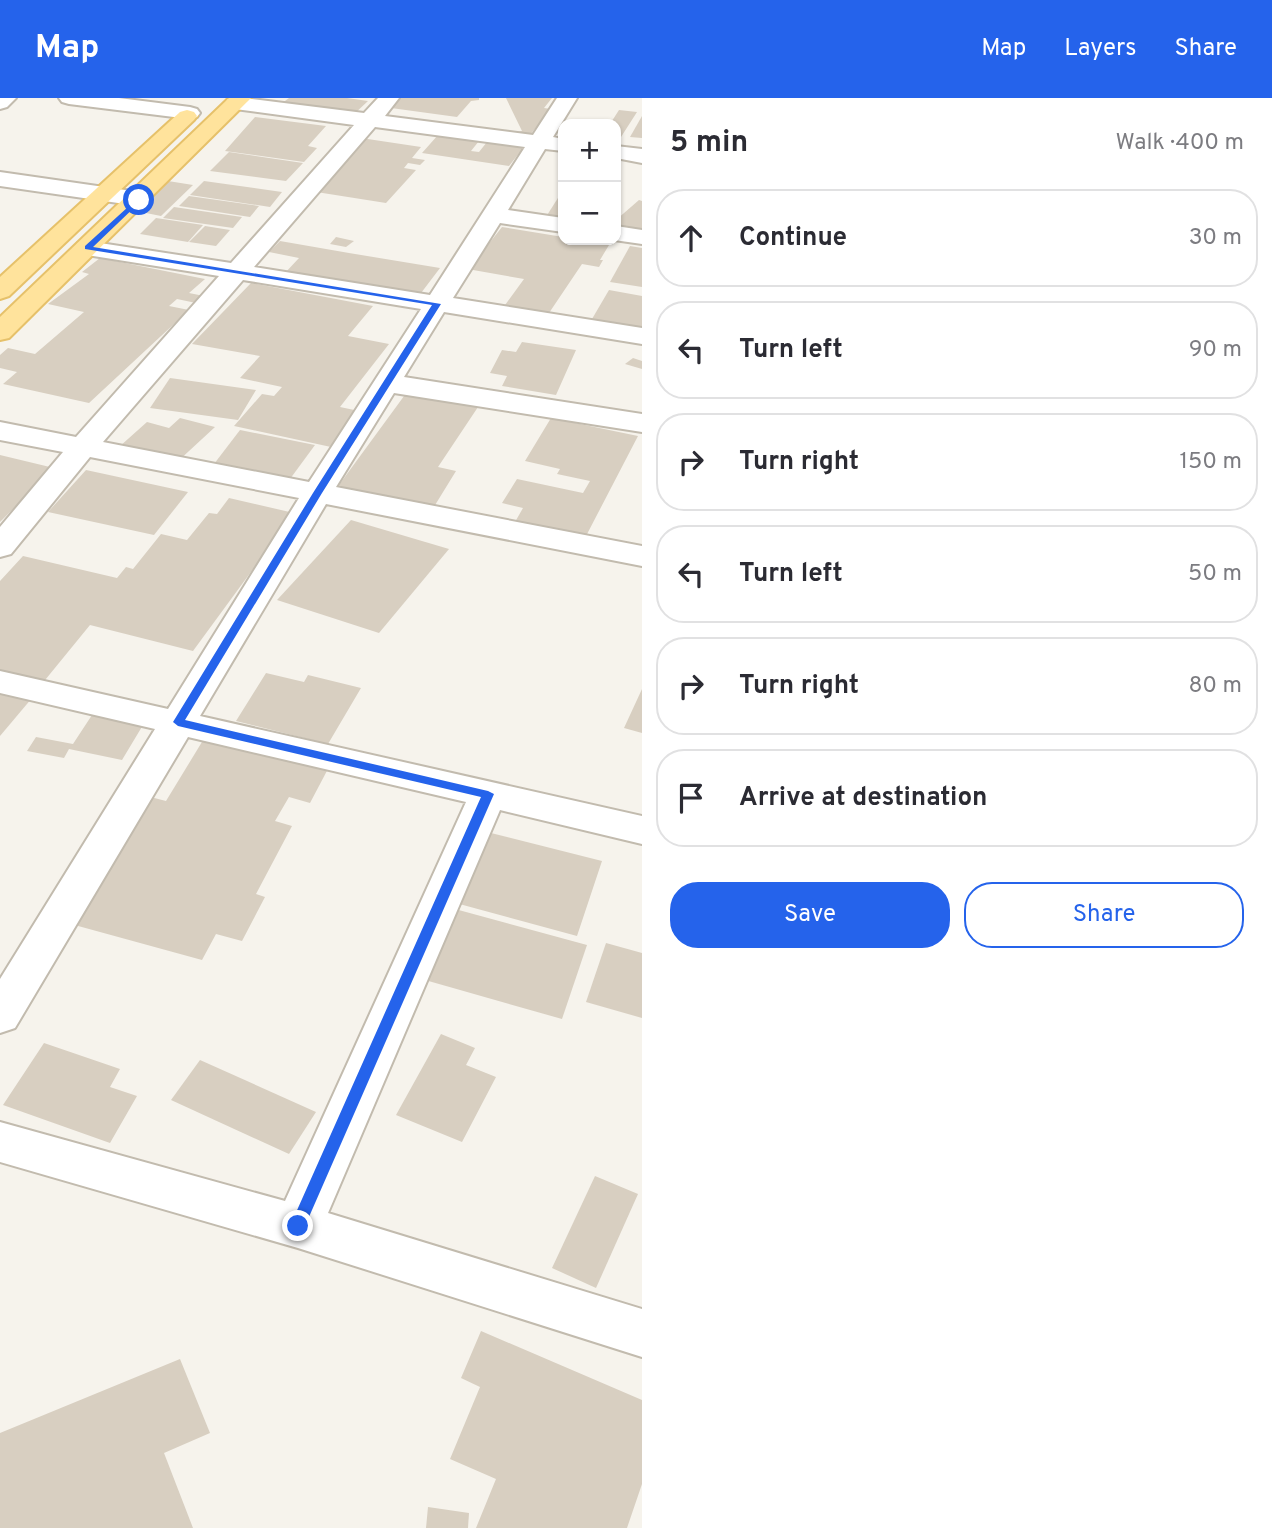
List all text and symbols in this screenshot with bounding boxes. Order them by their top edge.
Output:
text: Map [35,28,99,70]
text: Map [981,34,1026,64]
text: Layers [1064,34,1136,64]
text: Share [1174,34,1237,64]
map controls [558,119,621,245]
button: + [558,119,621,182]
text: 5 min [670,125,748,162]
text: Walk · 400 m [1116,129,1244,158]
button: − [558,182,621,245]
route start [123,184,154,215]
icon: ahead [672,219,710,257]
text: Continue [739,222,847,255]
text: 30 m [1189,224,1242,253]
icon: left [672,331,710,369]
text: Turn left [739,334,843,367]
text: 90 m [1189,336,1242,365]
icon: right [672,443,710,481]
text: Turn right [739,446,859,479]
text: 150 m [1180,448,1242,477]
icon: left [672,555,710,593]
text: Turn left [739,558,843,591]
text: 50 m [1188,560,1242,589]
icon: right [672,667,710,705]
text: Turn right [739,670,859,703]
text: 80 m [1189,672,1242,701]
icon: arrive [672,779,710,817]
text: Arrive at destination [739,782,987,815]
button: Save [670,882,950,948]
button: Share [964,882,1244,948]
route end [282,1210,313,1241]

